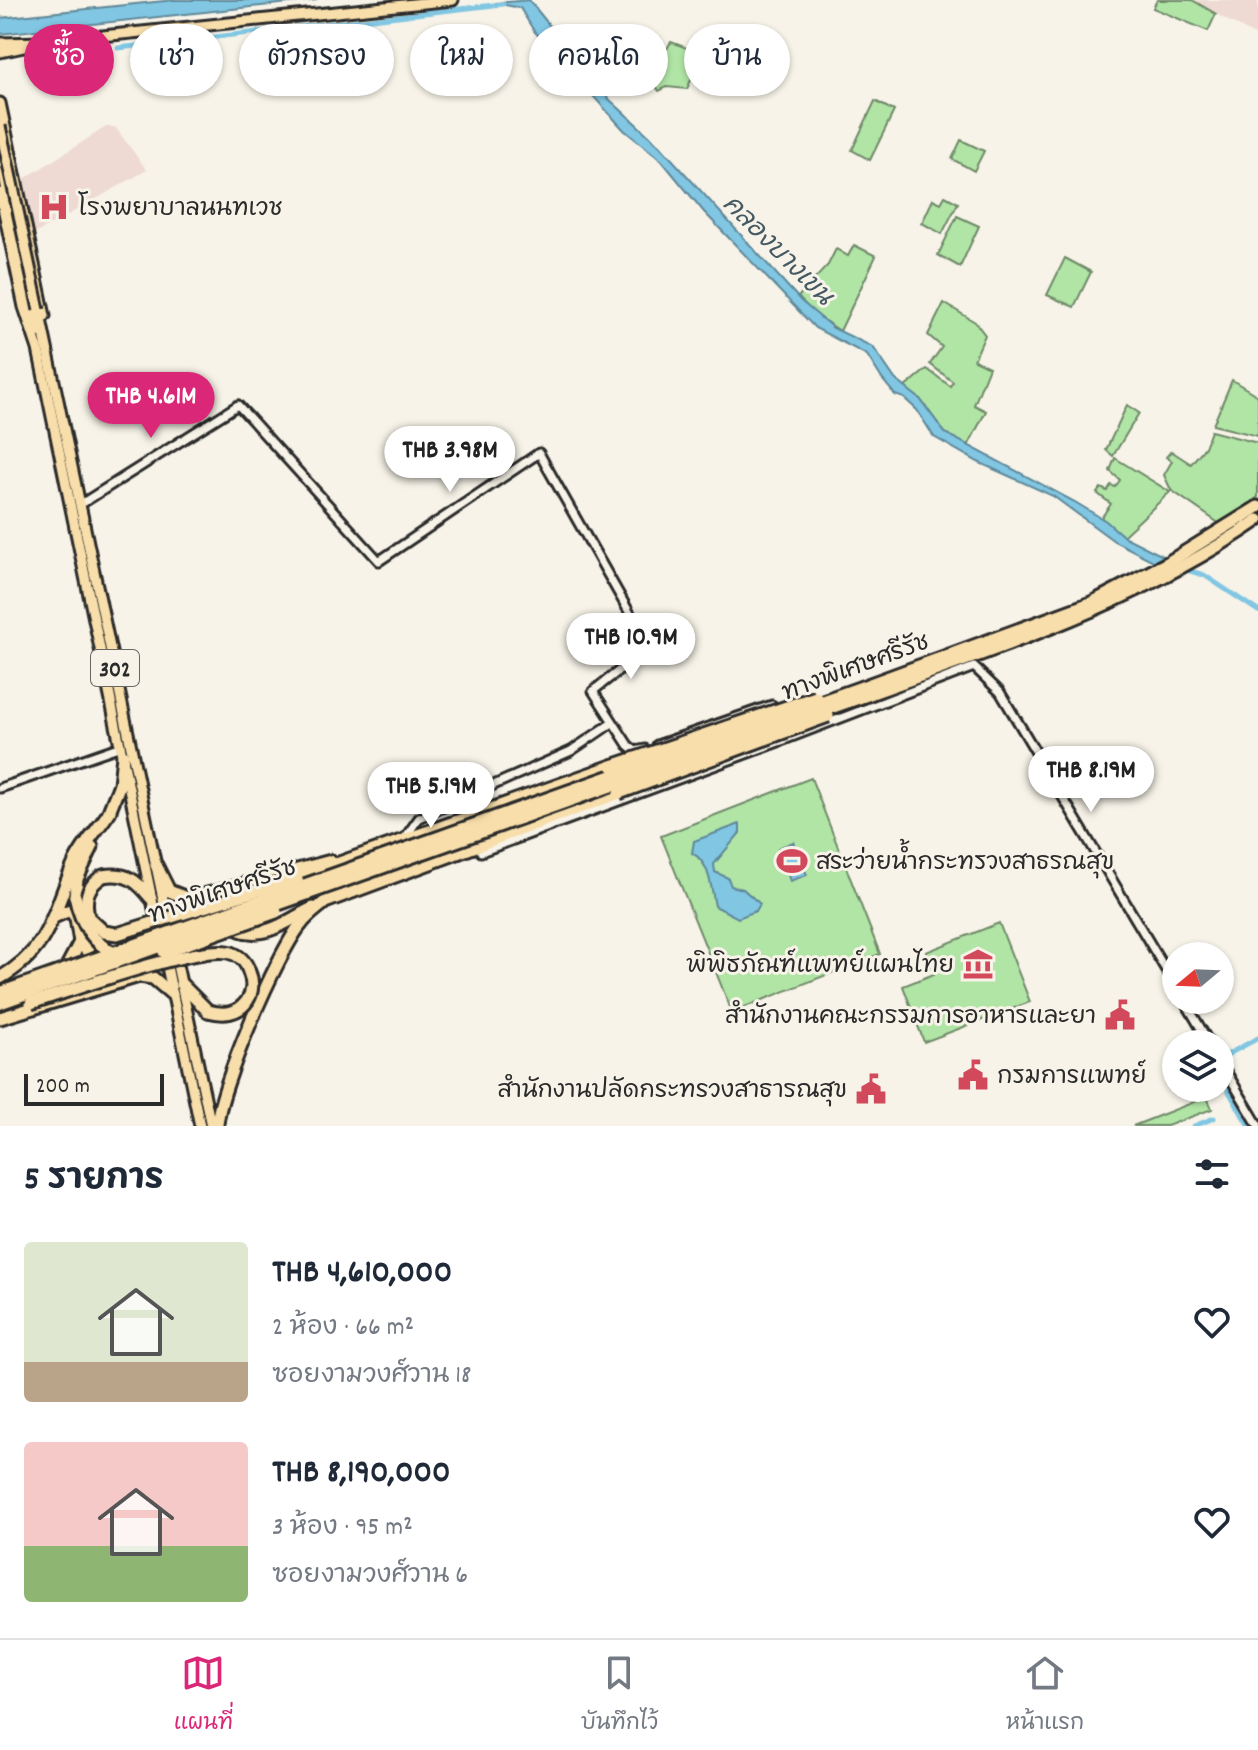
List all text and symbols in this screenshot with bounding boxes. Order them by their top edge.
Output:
chip: ซื้อ [24,24,114,96]
chip: เช่า [130,24,223,96]
chip: ตัวกรอง [239,24,394,96]
chip: ใหม่ [410,24,513,96]
chip: คอนโด [529,24,668,96]
chip: บ้าน [684,24,790,96]
water label: คลองบางเขน [713,188,841,316]
hospital icon: โรงพยาบาลนนทเวช [37,190,71,224]
place label: โรงพยาบาลนนทเวช [78,191,282,227]
pin: THB 4.61M [59,372,243,440]
text: THB 4.61M [106,379,196,416]
pin: THB 3.98M [358,426,542,494]
text: THB 3.98M [402,433,498,470]
pin: THB 10.9M [539,613,723,681]
text: THB 10.9M [584,620,678,657]
street label: ทางพิเศษศรีรัช [777,625,934,711]
road number: 302 [91,650,139,686]
pin: THB 8.19M [999,746,1183,814]
text: THB 8.19M [1046,753,1136,790]
pin: THB 5.19M [339,762,523,830]
text: THB 5.19M [385,769,477,806]
place label: สระว่ายน้ำกระทรวงสาธรณสุข [816,838,1114,881]
sports icon: สระว่ายน้ำกระทรวงสาธรณสุข [775,844,809,878]
street label: ทางพิเศษศรีรัช [144,851,302,934]
north arrow [1162,942,1234,1014]
map controls [1162,942,1234,1102]
museum icon: พิพิธภัณฑ์แพทย์แผนไทย [961,947,995,981]
place label: พิพิธภัณฑ์แพทย์แผนไทย [686,948,954,984]
public building icon: สำนักงานคณะกรรมการอาหารและยา [1103,998,1137,1032]
place label: สำนักงานคณะกรรมการอาหารและยา [725,999,1096,1035]
button: layers [1162,1030,1234,1102]
public building icon: กรมการแพทย์ [956,1058,990,1092]
place label: กรมการแพทย์ [997,1059,1147,1095]
scale bar [24,1070,164,1106]
text: 200 m [36,1072,90,1103]
public building icon: สำนักงานปลัดกระทรวงสาธารณสุข [854,1072,888,1106]
place label: สำนักงานปลัดกระทรวงสาธารณสุข [497,1073,847,1109]
icon: filters [1190,1152,1234,1196]
text: 5 รายการ [24,1157,164,1206]
text: THB 4,610,000 [272,1250,452,1299]
icon: home [88,1274,184,1370]
icon: heart [1190,1300,1234,1344]
text: 2 ห้อง · 66 m² [272,1310,414,1347]
text: ซอยงามวงศ์วาน 18 [272,1358,471,1395]
text: THB 8,190,000 [272,1450,451,1499]
icon: home [88,1474,184,1570]
icon: heart [1190,1500,1234,1544]
text: 3 ห้อง · 95 m² [272,1510,413,1547]
text: ซอยงามวงศ์วาน 6 [272,1558,468,1595]
tab: แผนที่ [174,1651,233,1740]
tab: บันทึกไว้ [581,1651,658,1740]
tab: หน้าแรก [1006,1651,1084,1740]

